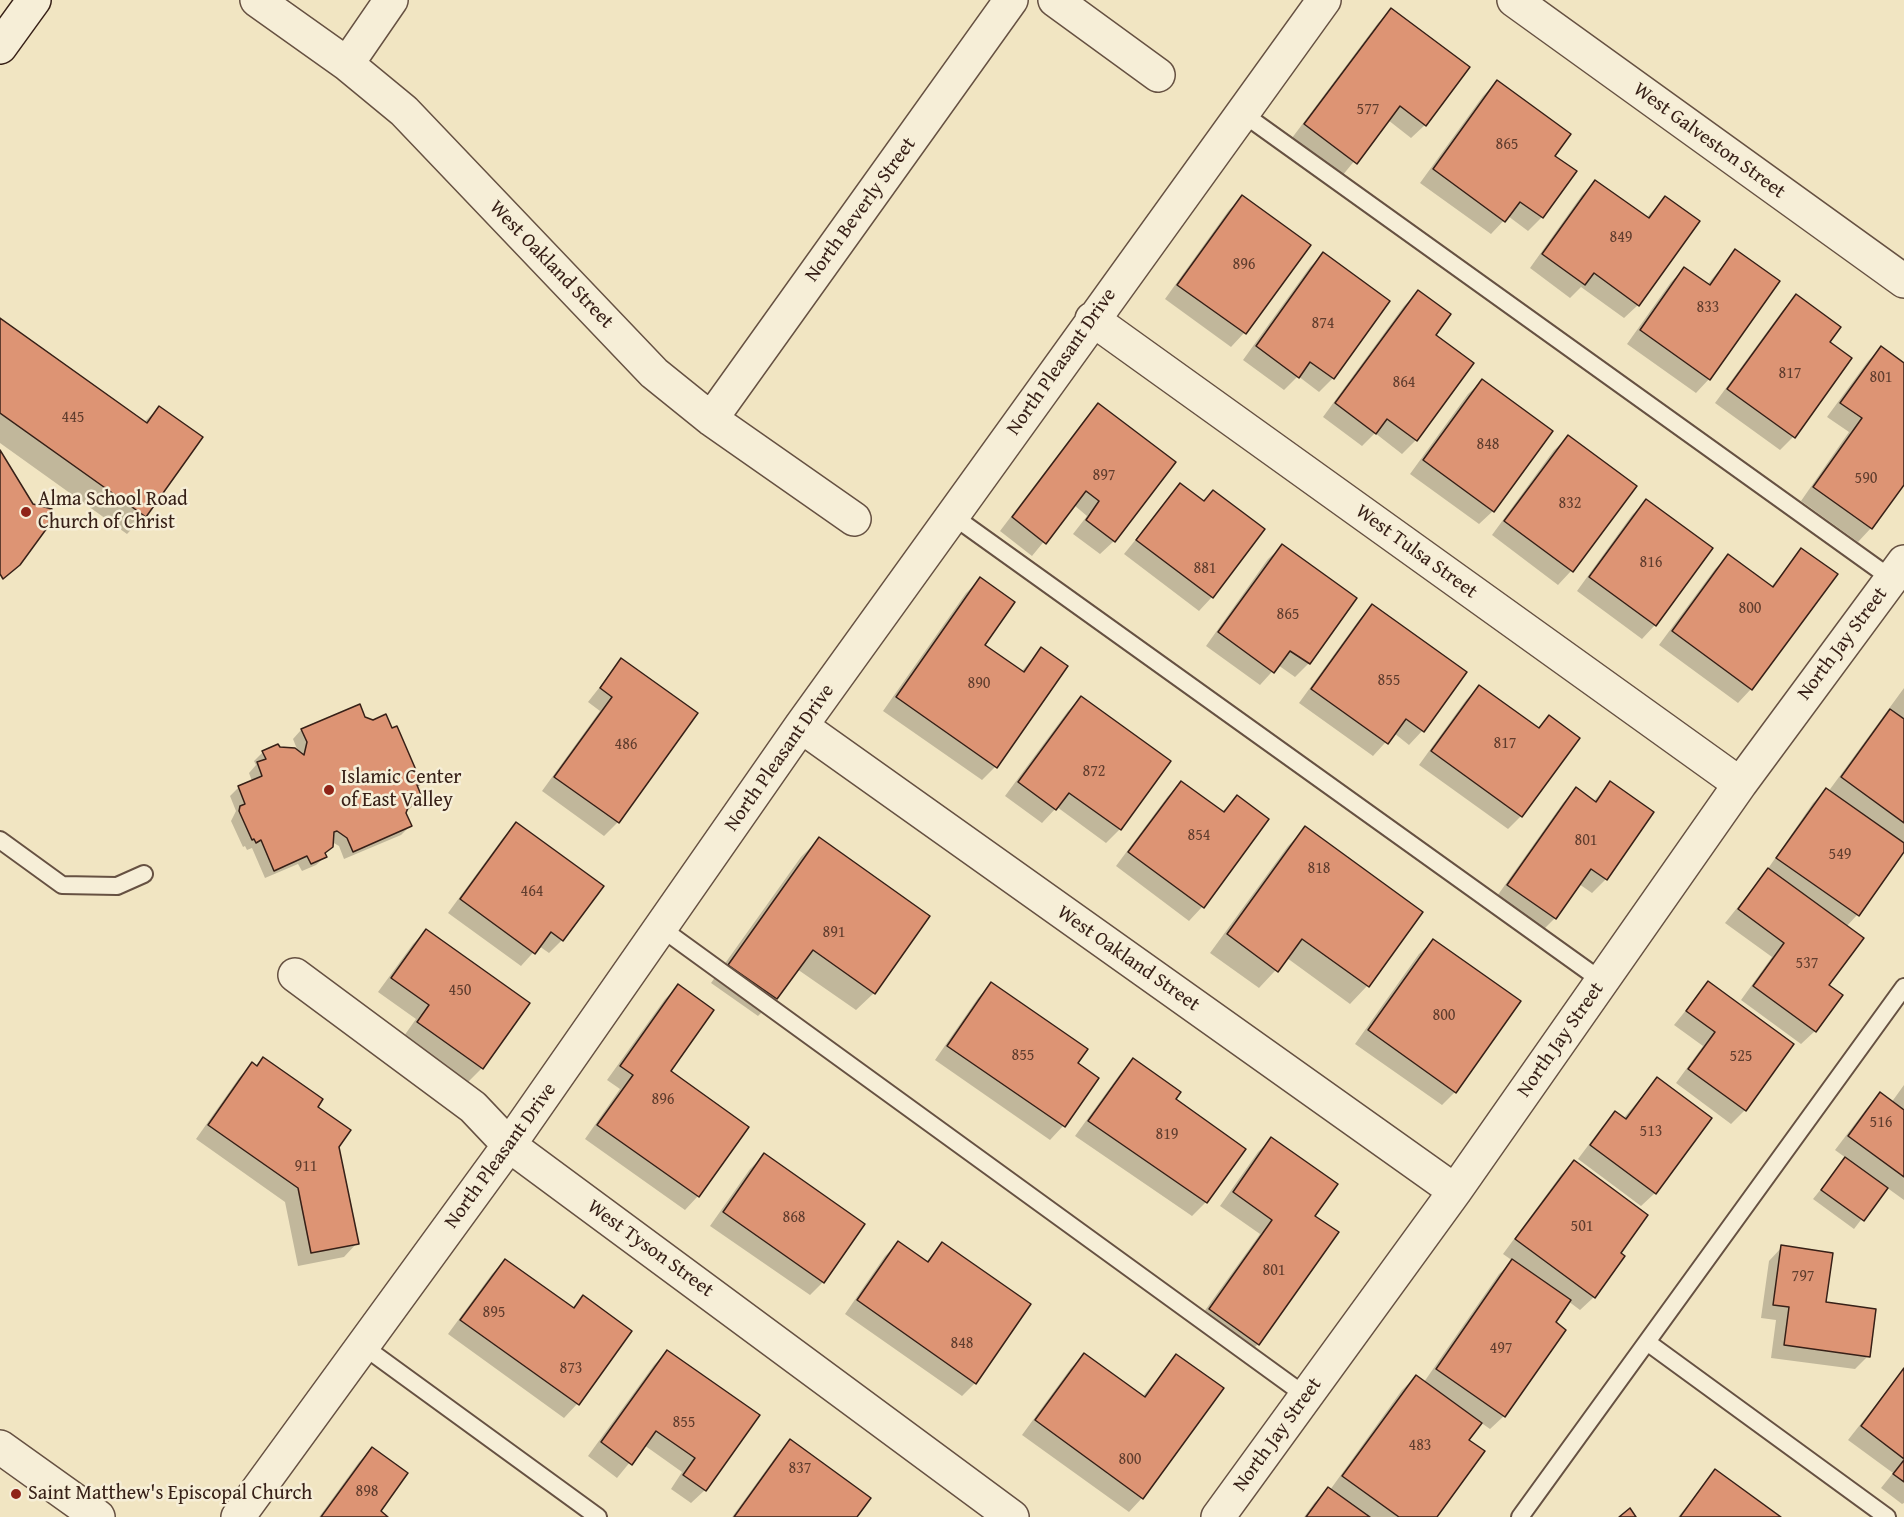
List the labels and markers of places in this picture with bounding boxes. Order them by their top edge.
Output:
place label: Alma School Road Church of Christ [38,488,188,535]
marker: Alma School Road Church of Christ [19,505,33,519]
place label: Islamic Center of East Valley [341,766,462,813]
marker: Islamic Center of East Valley [322,783,336,797]
place label: Saint Matthew's Episcopal Church [28,1482,312,1506]
marker: Saint Matthew's Episcopal Church [9,1487,23,1501]

